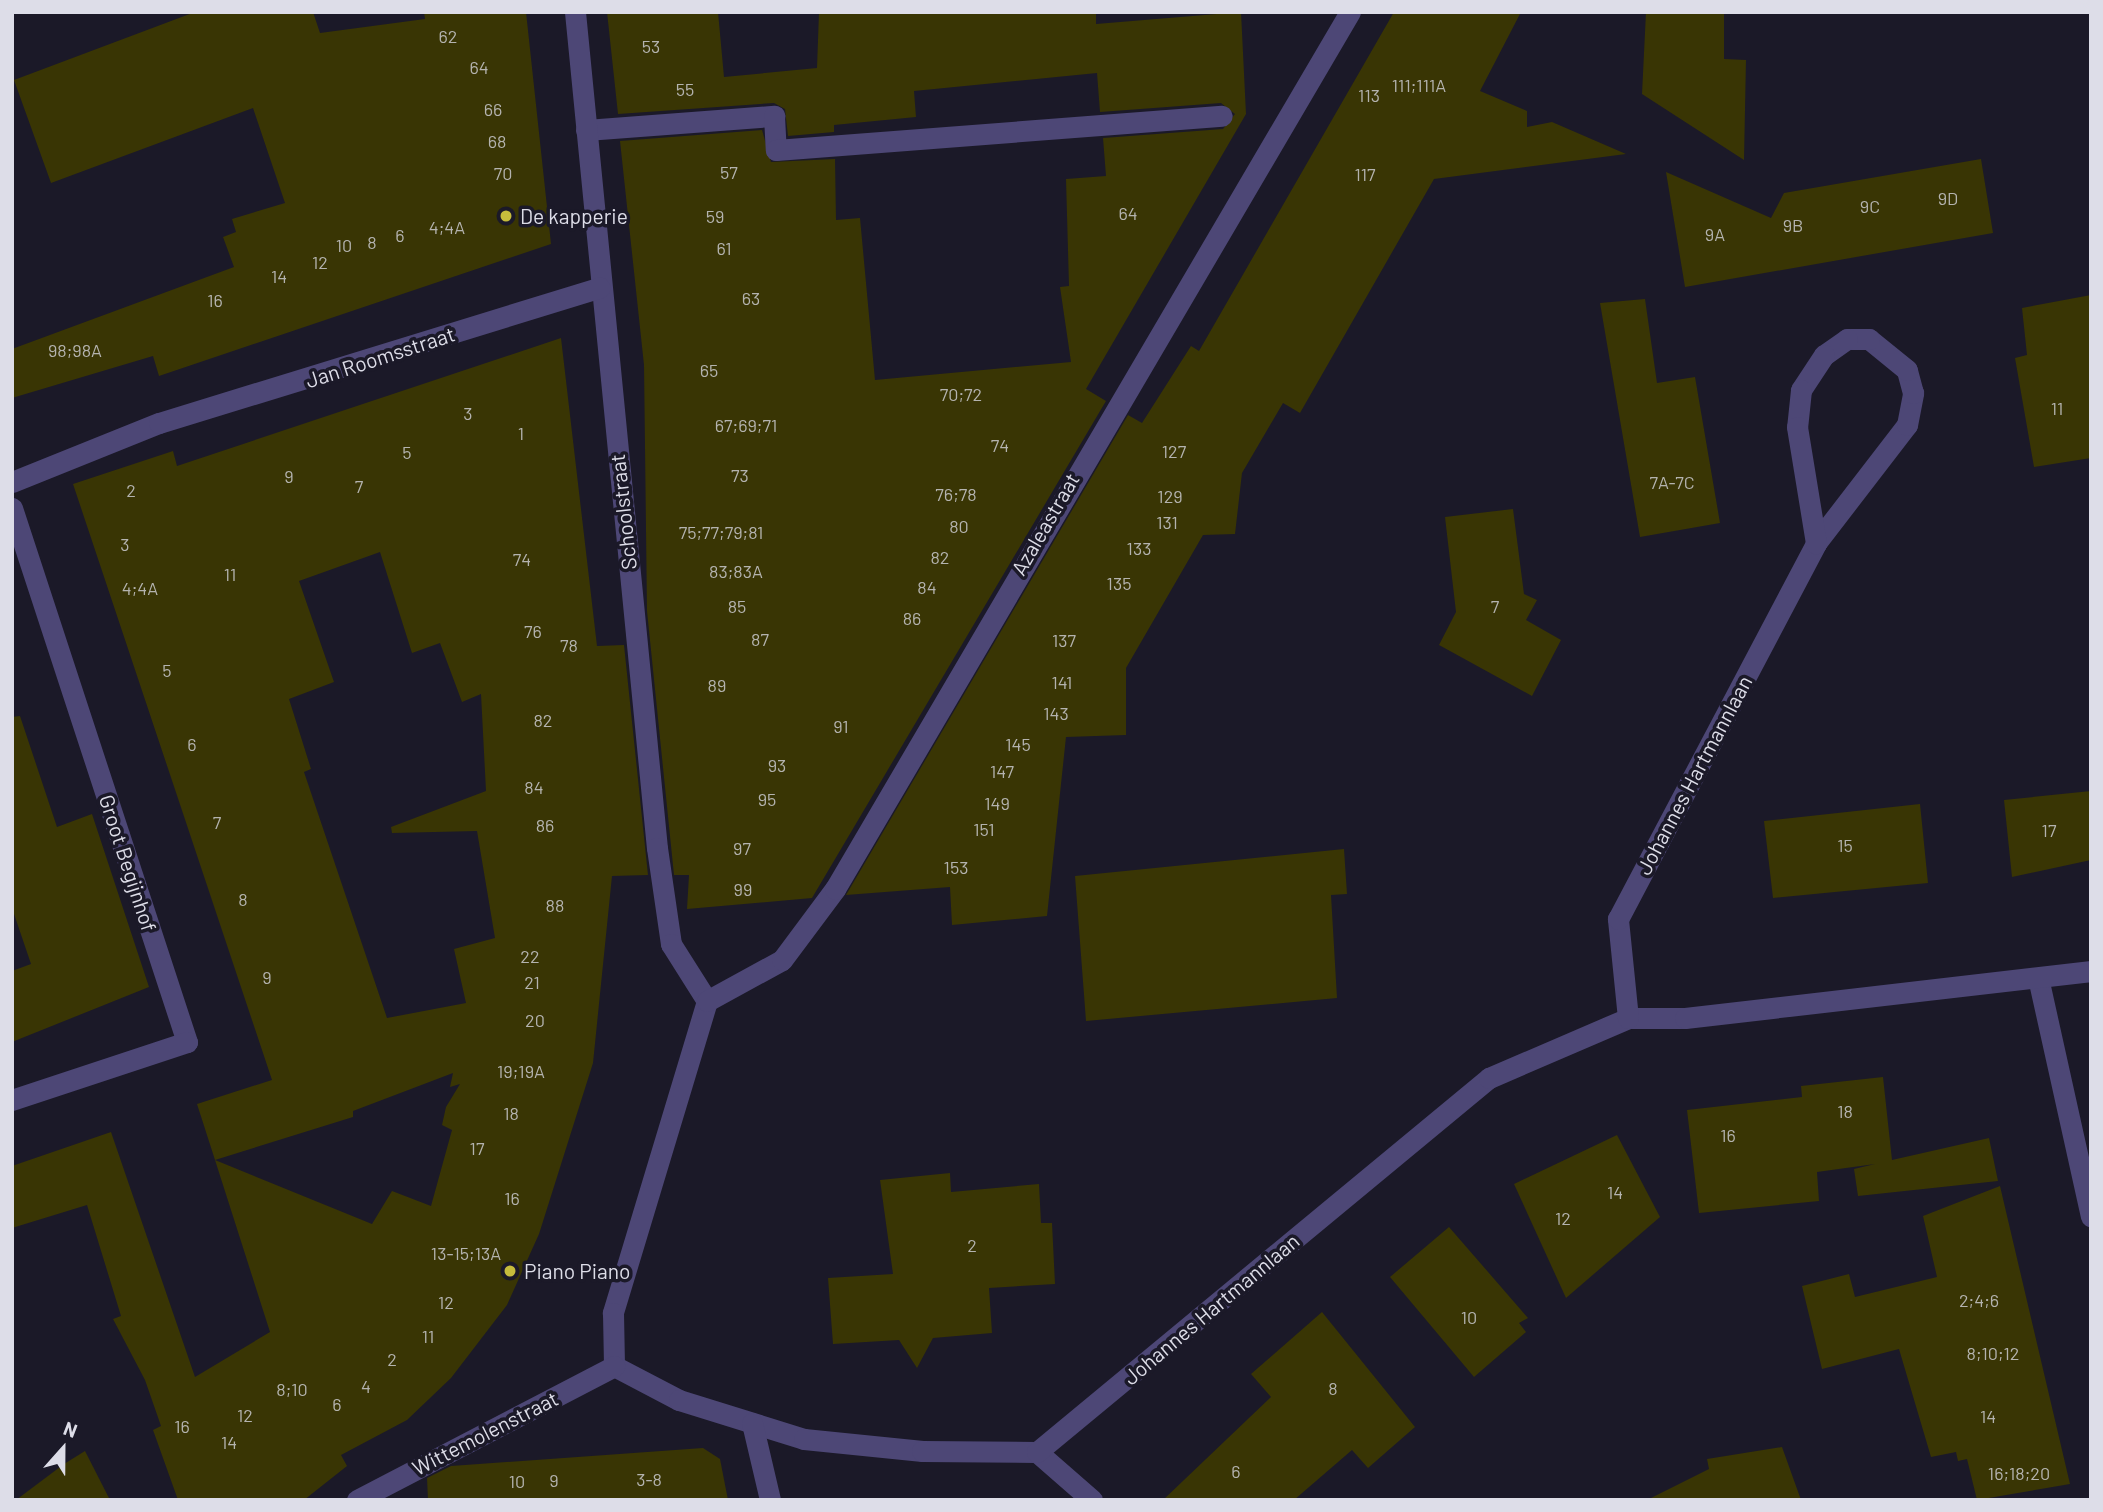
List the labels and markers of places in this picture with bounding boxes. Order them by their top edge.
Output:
place label: De kapperie [520,203,628,229]
marker: De kapperie [498,208,514,224]
place label: Piano Piano [524,1258,630,1284]
marker: Piano Piano [502,1263,518,1279]

